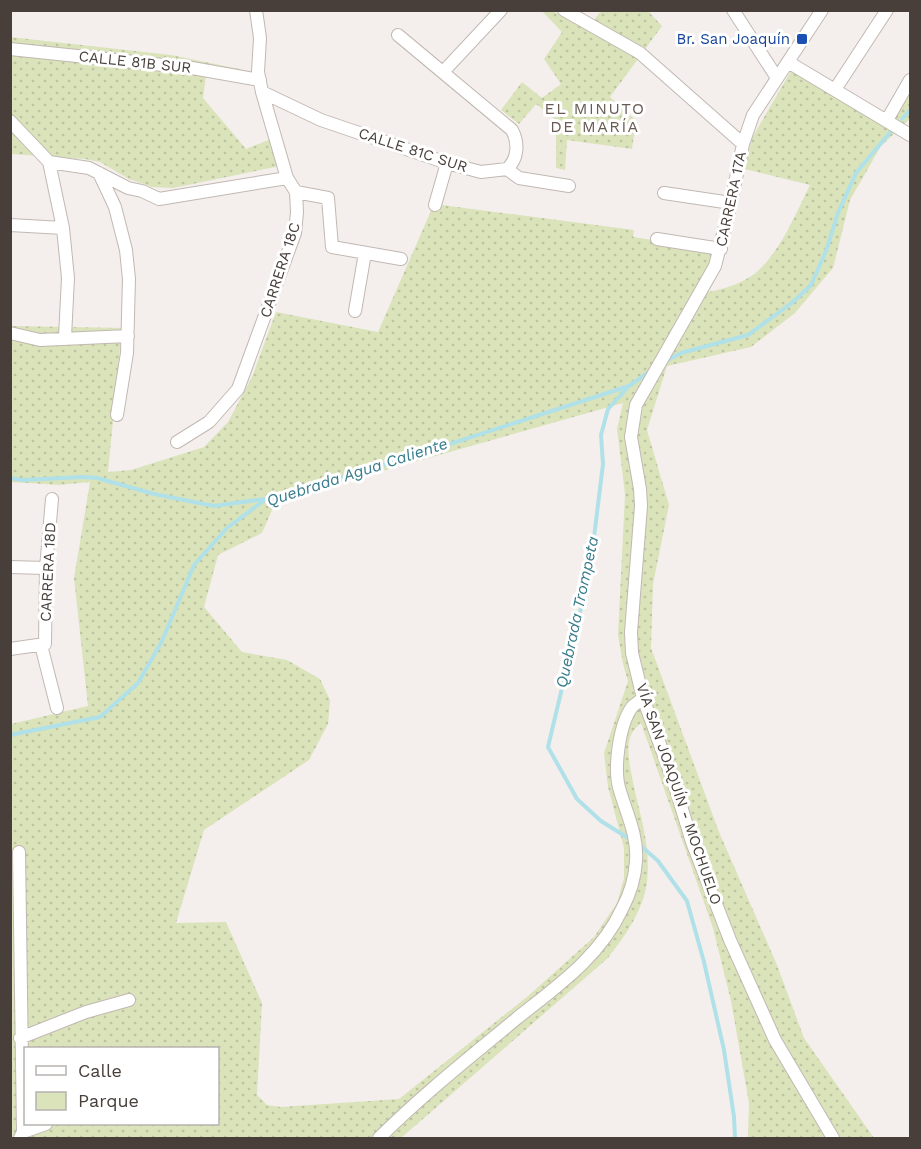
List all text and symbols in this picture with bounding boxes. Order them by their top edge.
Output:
place label: Br. San Joaquín [676,30,790,48]
marker: Br. San Joaquín [795,32,809,46]
street label: CALLE 81B SUR [78,47,192,77]
district label: EL MINUTO DE MARÍA [544,99,646,136]
street label: CALLE 81C SUR [356,124,470,176]
street label: CARRERA 17A [712,150,750,248]
street label: CARRERA 18C [256,220,304,320]
water label: Quebrada Agua Caliente [264,434,450,510]
street label: CARRERA 18D [36,522,60,622]
water label: Quebrada Trompeta [552,534,602,690]
street label: VÍA SAN JOAQUÍN - MOCHUELO [633,681,725,907]
legend [24,1047,219,1125]
text: Calle [78,1060,122,1081]
text: Parque [78,1090,139,1111]

